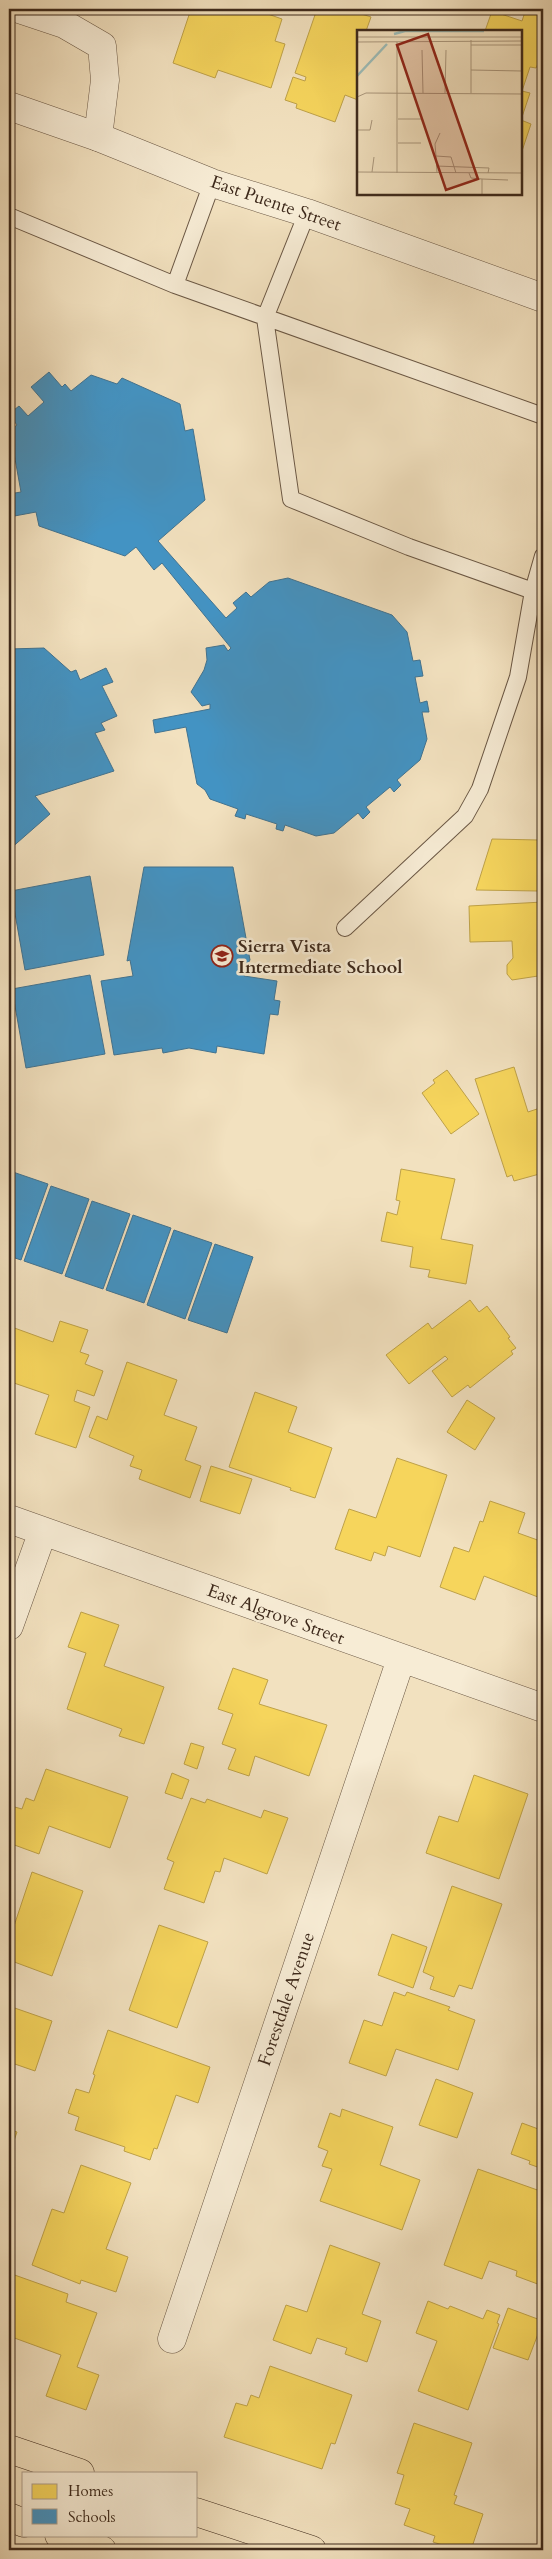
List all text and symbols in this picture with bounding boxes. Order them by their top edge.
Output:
inset map [357,30,522,195]
street label: East Puente Street [207,169,345,238]
place label: Sierra Vista Intermediate School [238,934,402,980]
school or university icon: Sierra Vista Intermediate School [210,944,234,968]
street label: East Algrove Street [204,1578,348,1651]
street label: Forestdale Avenue [252,1929,321,2069]
legend [22,2472,198,2536]
text: Homes [68,2481,113,2501]
text: Schools [68,2507,116,2527]

